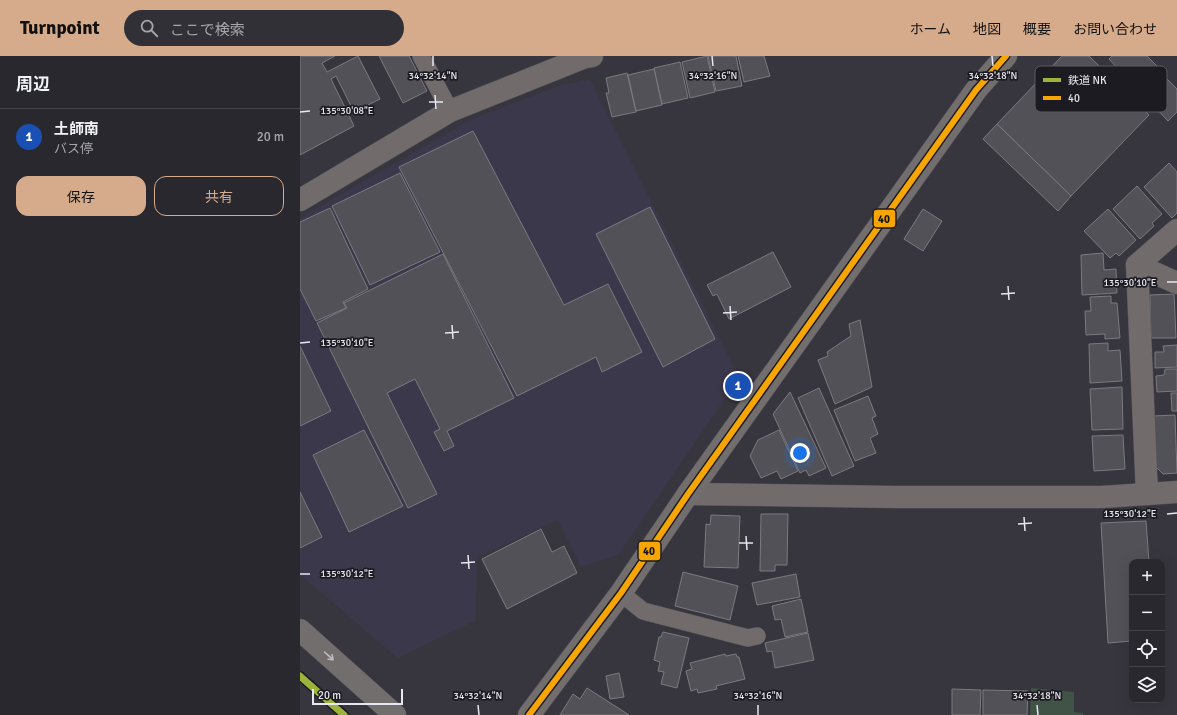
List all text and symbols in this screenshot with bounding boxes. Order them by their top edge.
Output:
search box [124,10,404,46]
text: Turnpoint [20,16,100,40]
icon: search [138,17,160,39]
text: ここで検索 [170,21,245,39]
text: ホーム [909,21,951,38]
text: 地図 [973,21,1001,38]
text: 概要 [1023,21,1051,38]
text: お問い合わせ [1073,21,1157,38]
legend [1035,66,1167,112]
text: 34°32'14"N [409,70,457,82]
text: 34°32'16"N [689,70,737,82]
text: 34°32'18"N [969,70,1017,82]
text: 周辺 [16,74,50,95]
text: 鉄道 NK [1068,74,1107,87]
text: 40 [1068,92,1080,105]
text: 135°30'08"E [320,105,374,117]
text: 土師南 [54,120,99,138]
text: 1 [25,129,33,145]
text: 20 m [257,129,284,145]
text: バス停 [54,141,93,157]
button: 保存 [16,176,146,216]
button: 共有 [154,176,284,216]
line badge: 40 [873,209,896,228]
text: 40 [878,213,890,226]
text: 135°30'10"E [1103,277,1157,289]
text: 135°30'10"E [320,337,374,349]
pin: 1 [725,371,751,401]
your location [790,443,810,463]
text: 135°30'12"E [1103,508,1157,520]
line badge: 40 [638,541,661,561]
text: 40 [643,545,655,558]
map controls [1129,559,1165,703]
button: + [1129,559,1165,595]
text: 135°30'12"E [320,568,374,580]
button: − [1129,595,1165,631]
button: locate [1129,631,1165,667]
one-way arrow [324,651,334,661]
button: layers [1129,667,1165,703]
scale bar [312,687,403,706]
text: 20 m [318,689,341,702]
text: 34°32'14"N [454,690,502,702]
text: 34°32'16"N [734,690,782,702]
text: 34°32'18"N [1013,690,1061,702]

